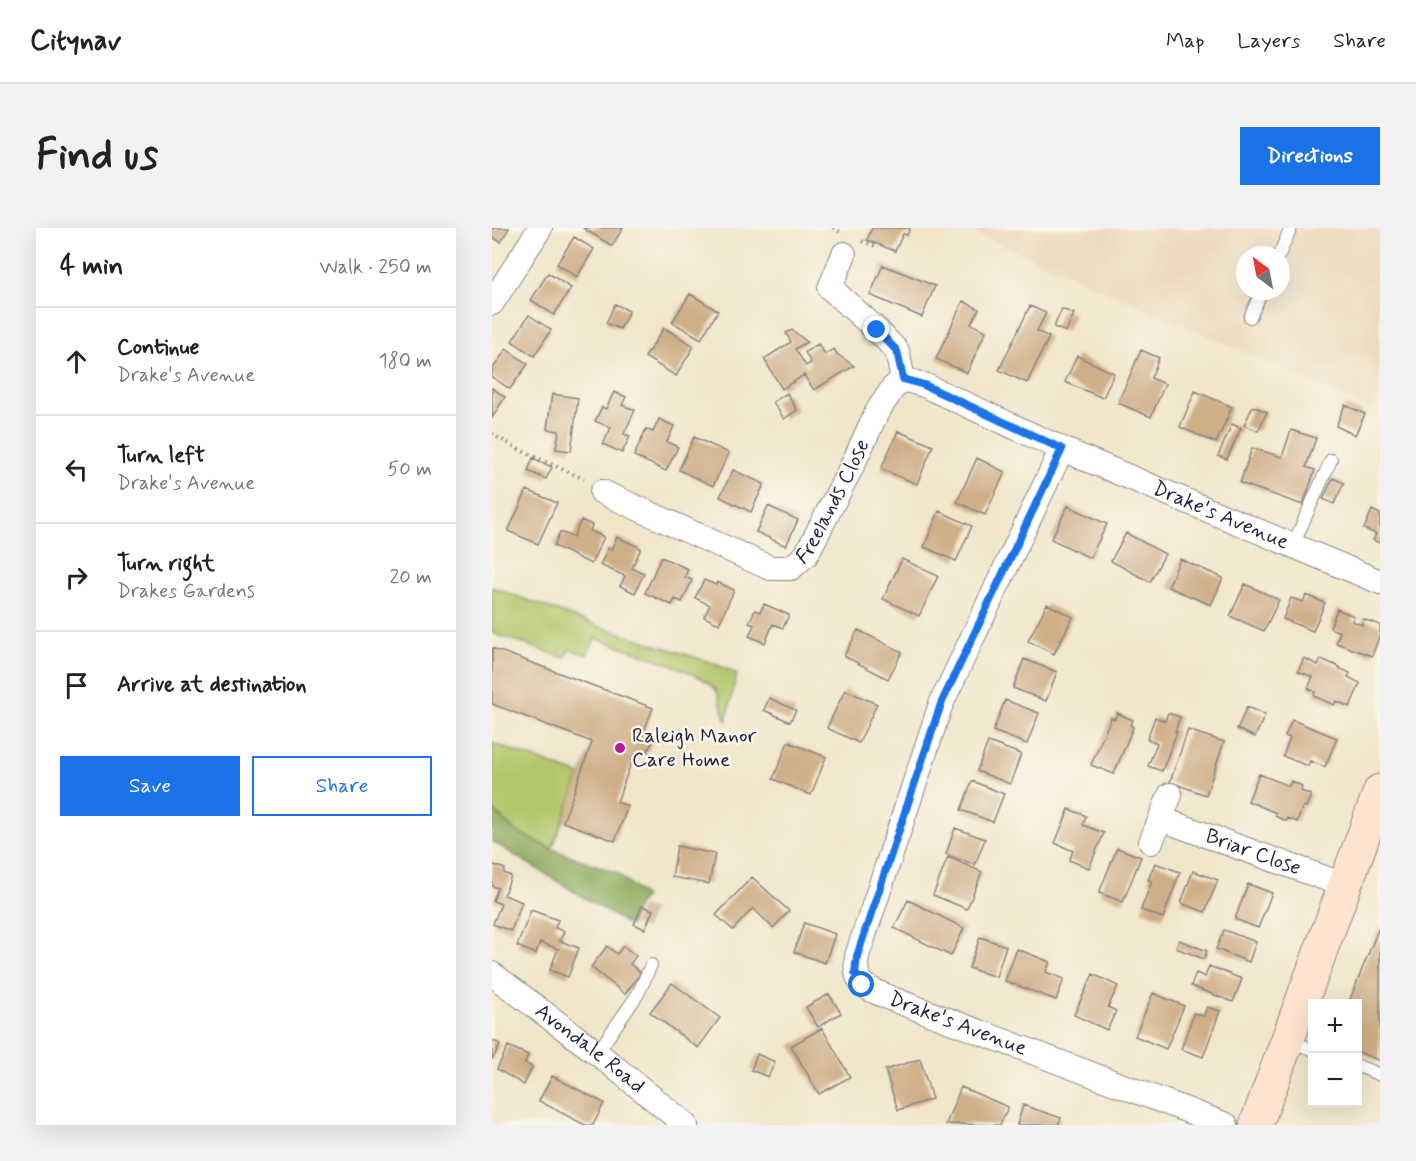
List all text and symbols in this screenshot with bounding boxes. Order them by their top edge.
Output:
text: Citynav [30,23,121,60]
text: Map [1166,27,1204,55]
text: Layers [1237,27,1300,55]
text: Share [1333,27,1386,55]
button: Directions [1240,127,1380,185]
text: Find us [36,129,158,184]
north arrow [1236,246,1290,300]
text: 4 min [60,250,123,284]
text: Walk · 250 m [320,254,432,281]
route end [863,316,889,342]
text: Continue [117,334,199,362]
icon: ahead [60,345,93,378]
text: 180 m [379,348,432,375]
text: Drake's Avenue [117,362,255,389]
street label: Freelands Close [790,435,876,571]
text: Turn left [117,442,205,470]
icon: left [60,453,93,486]
text: 50 m [387,456,432,483]
text: Drake's Avenue [117,470,255,497]
street label: Drake's Avenue [1148,474,1293,556]
text: Turn right [117,550,215,578]
icon: right [60,561,93,594]
text: 20 m [389,564,432,591]
text: Drakes Gardens [117,578,255,605]
icon: arrive [60,669,93,702]
text: Arrive at destination [117,671,307,699]
place label: Raleigh Manor Care Home [632,722,756,774]
marker: Raleigh Manor Care Home [613,741,627,755]
button: Save [60,756,240,816]
button: Share [252,756,432,816]
street label: Briar Close [1202,822,1305,882]
route start [848,971,874,997]
street label: Drake's Avenue [885,985,1031,1063]
street label: Avondale Road [529,997,650,1100]
map controls [1308,999,1362,1107]
button: + [1308,999,1362,1053]
button: − [1308,1053,1362,1107]

